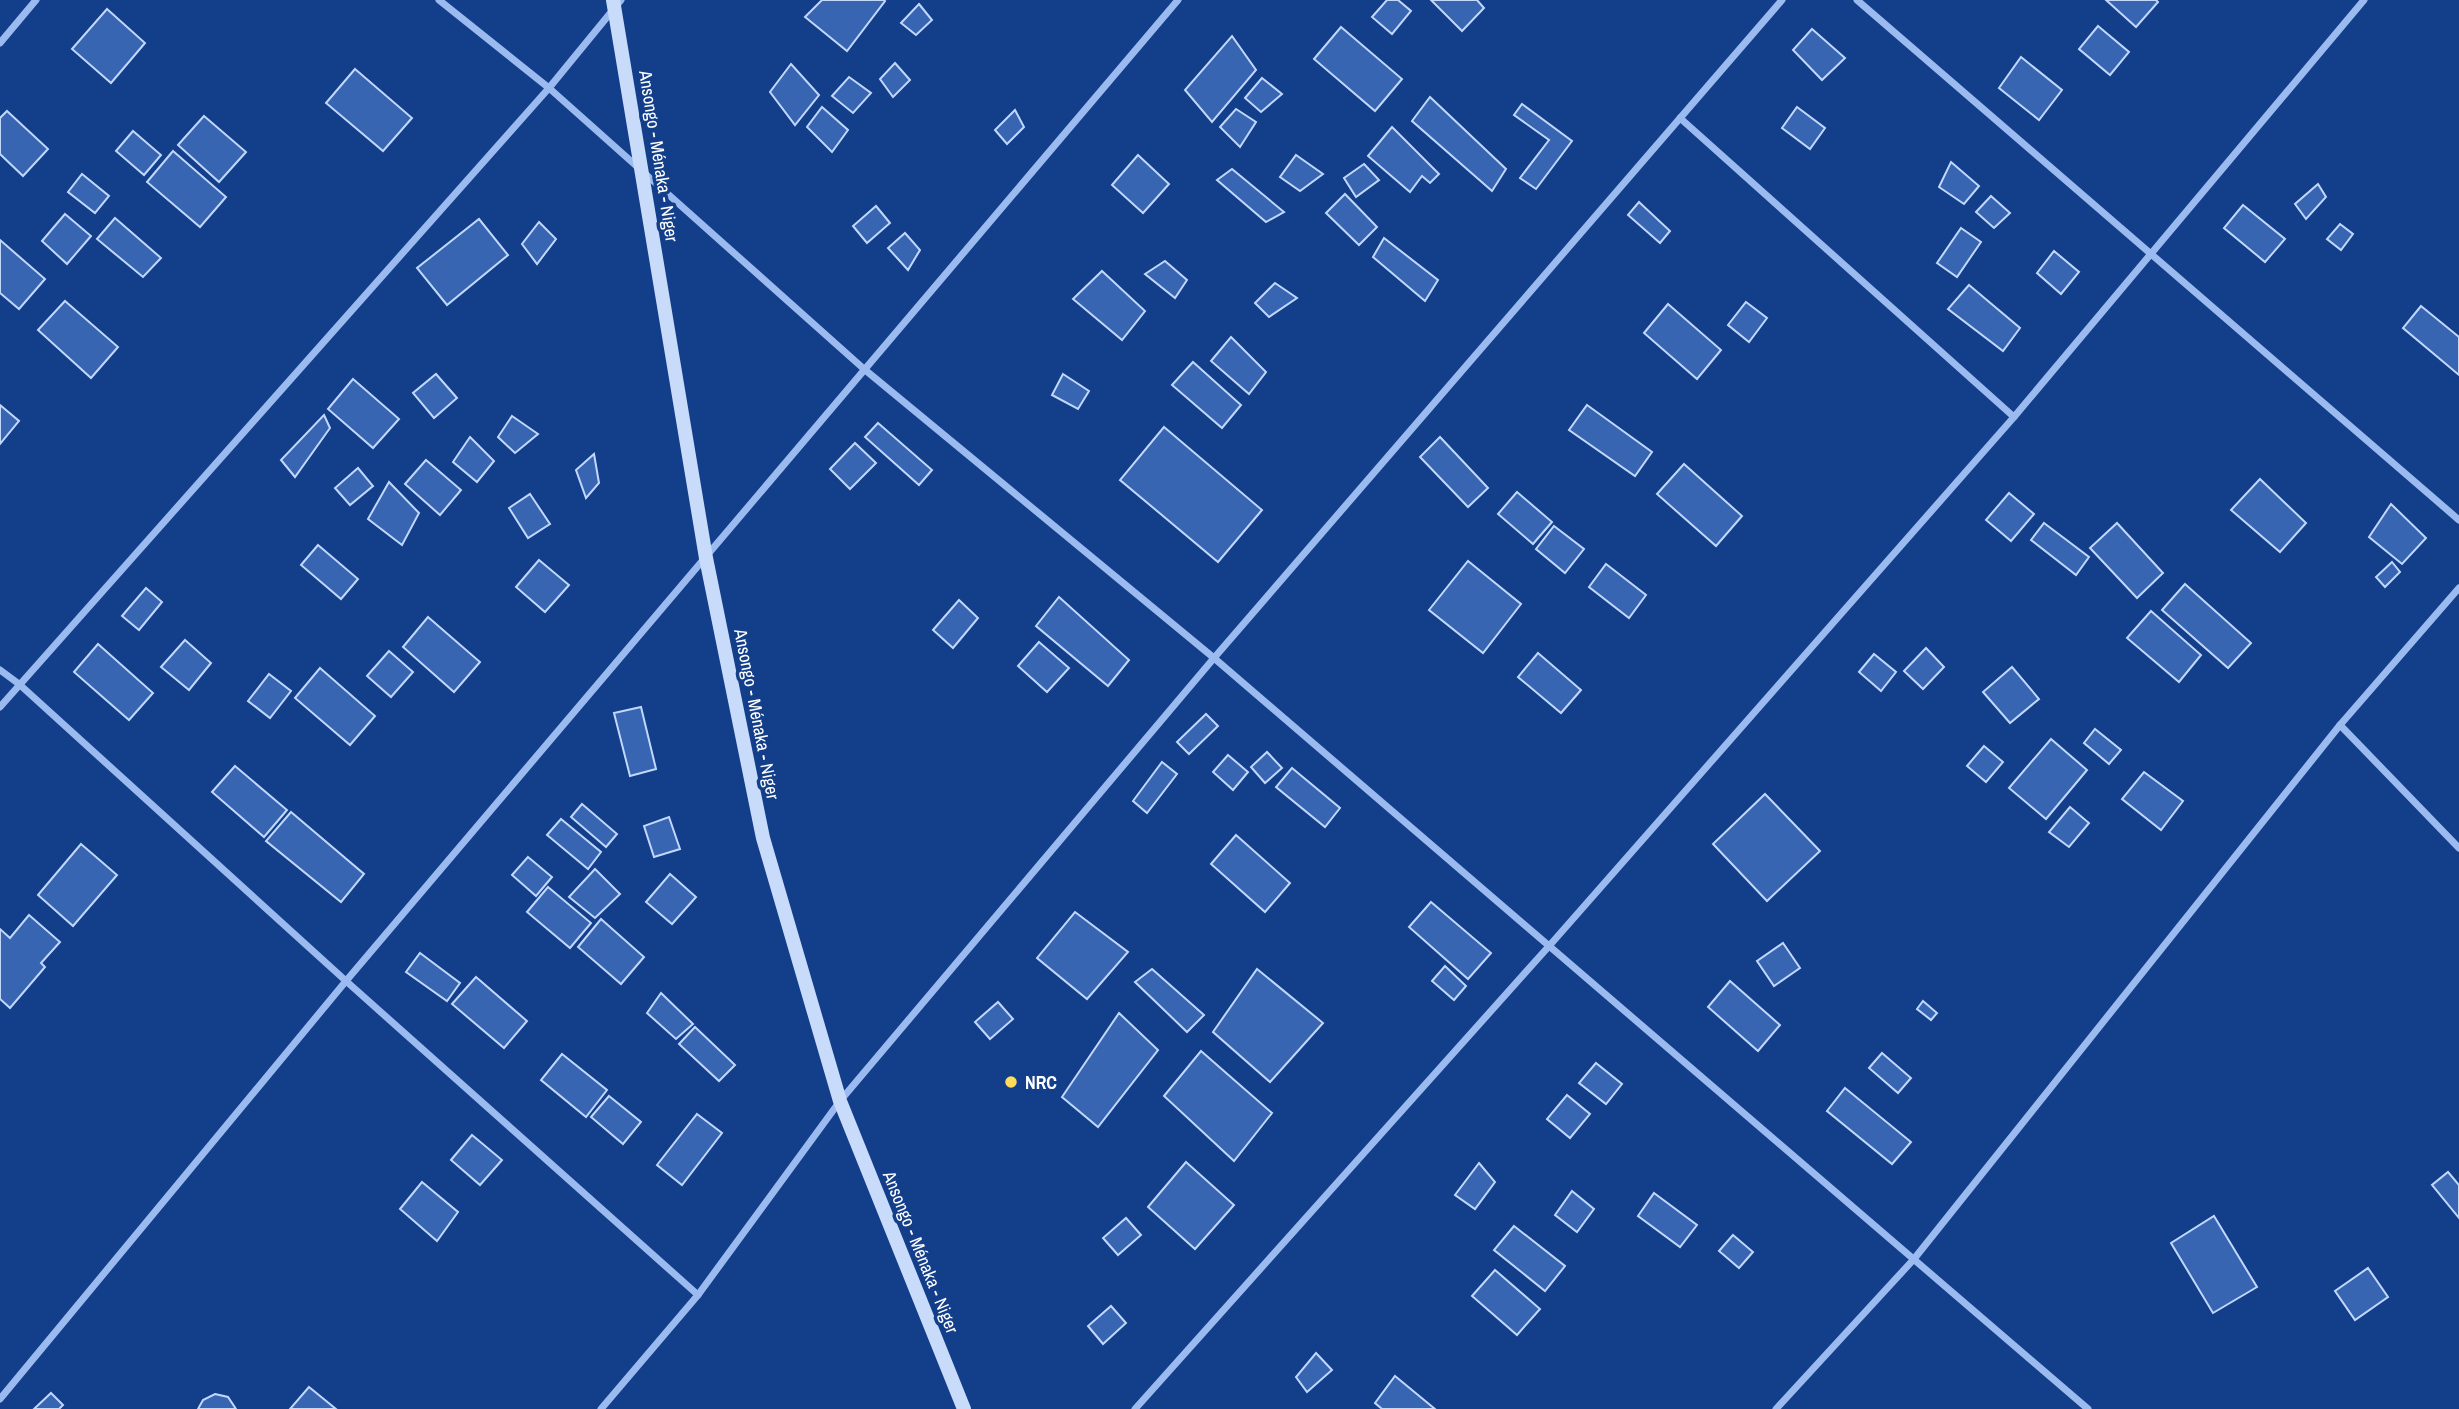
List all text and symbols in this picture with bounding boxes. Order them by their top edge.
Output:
street label: Ansongo - Ménaka - Niger [633,68,685,244]
street label: Ansongo - Ménaka - Niger [728,626,786,801]
place label: NRC [1025,1070,1057,1095]
marker: NRC [1003,1074,1019,1090]
street label: Ansongo - Ménaka - Niger [877,1166,965,1337]

